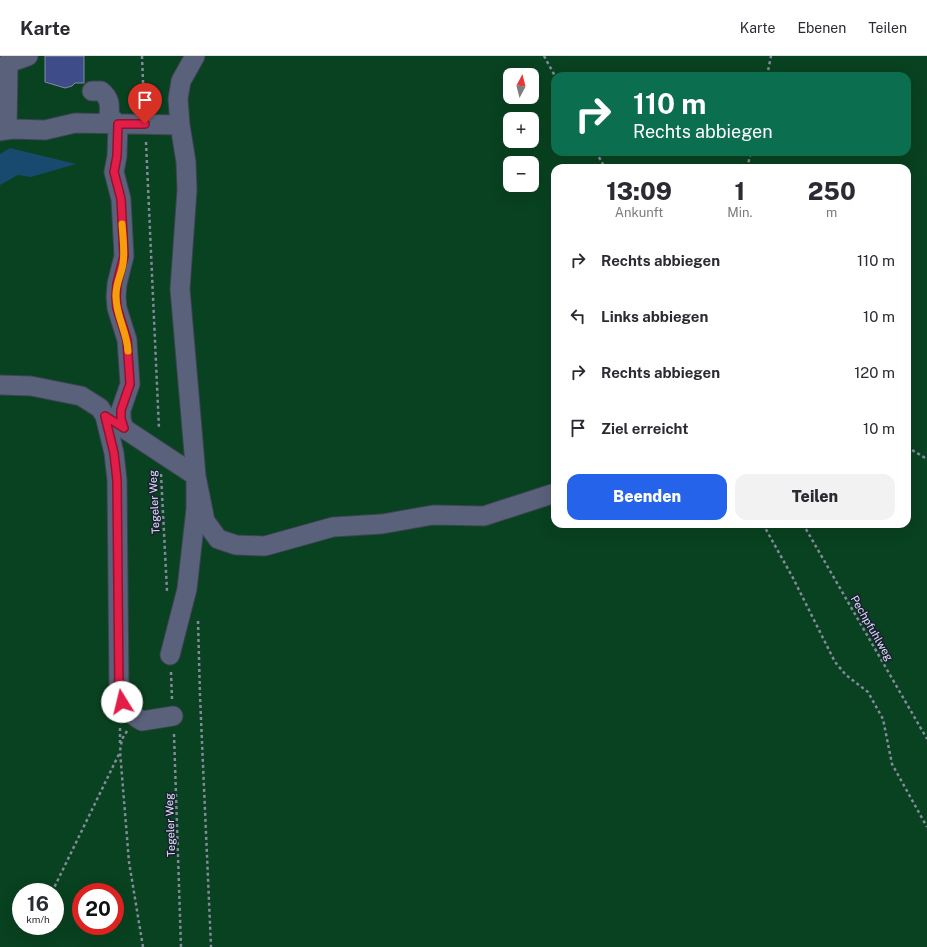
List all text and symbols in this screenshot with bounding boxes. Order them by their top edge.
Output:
text: Karte [20,17,70,39]
text: Karte [740,20,775,36]
text: Ebenen [797,20,846,36]
text: Teilen [868,20,907,36]
north arrow [503,68,539,104]
map controls [503,68,539,192]
pin [128,83,162,124]
text: 110 m [633,87,706,120]
icon: right [567,88,619,140]
icon: arrive [134,89,156,111]
button: + [503,112,539,148]
text: Rechts abbiegen [633,121,773,142]
button: − [503,156,539,192]
text: 13:09 [606,177,672,205]
text: 1 [735,177,745,205]
text: 250 [808,177,856,205]
text: Ankunft [615,205,663,220]
text: Min. [727,205,752,220]
text: m [826,205,837,220]
icon: right [567,249,589,271]
text: Rechts abbiegen [601,252,720,269]
text: 110 m [857,252,895,269]
icon: left [567,305,589,327]
text: Links abbiegen [601,308,708,325]
text: 10 m [863,308,895,325]
icon: right [567,361,589,383]
text: Rechts abbiegen [601,364,720,381]
text: 120 m [854,364,895,381]
icon: arrive [567,417,589,439]
text: Ziel erreicht [601,420,688,437]
text: 10 m [863,420,895,437]
street label: Tegeler Weg [146,470,162,534]
button: Beenden [567,474,727,520]
button: Teilen [735,474,895,520]
street label: Pechpfuhlweg [848,593,896,663]
position arrow [101,681,143,723]
street label: Tegeler Weg [163,793,177,857]
speed limit sign: 20 [72,883,124,935]
text: 16 [27,892,49,916]
text: km/h [26,913,50,925]

